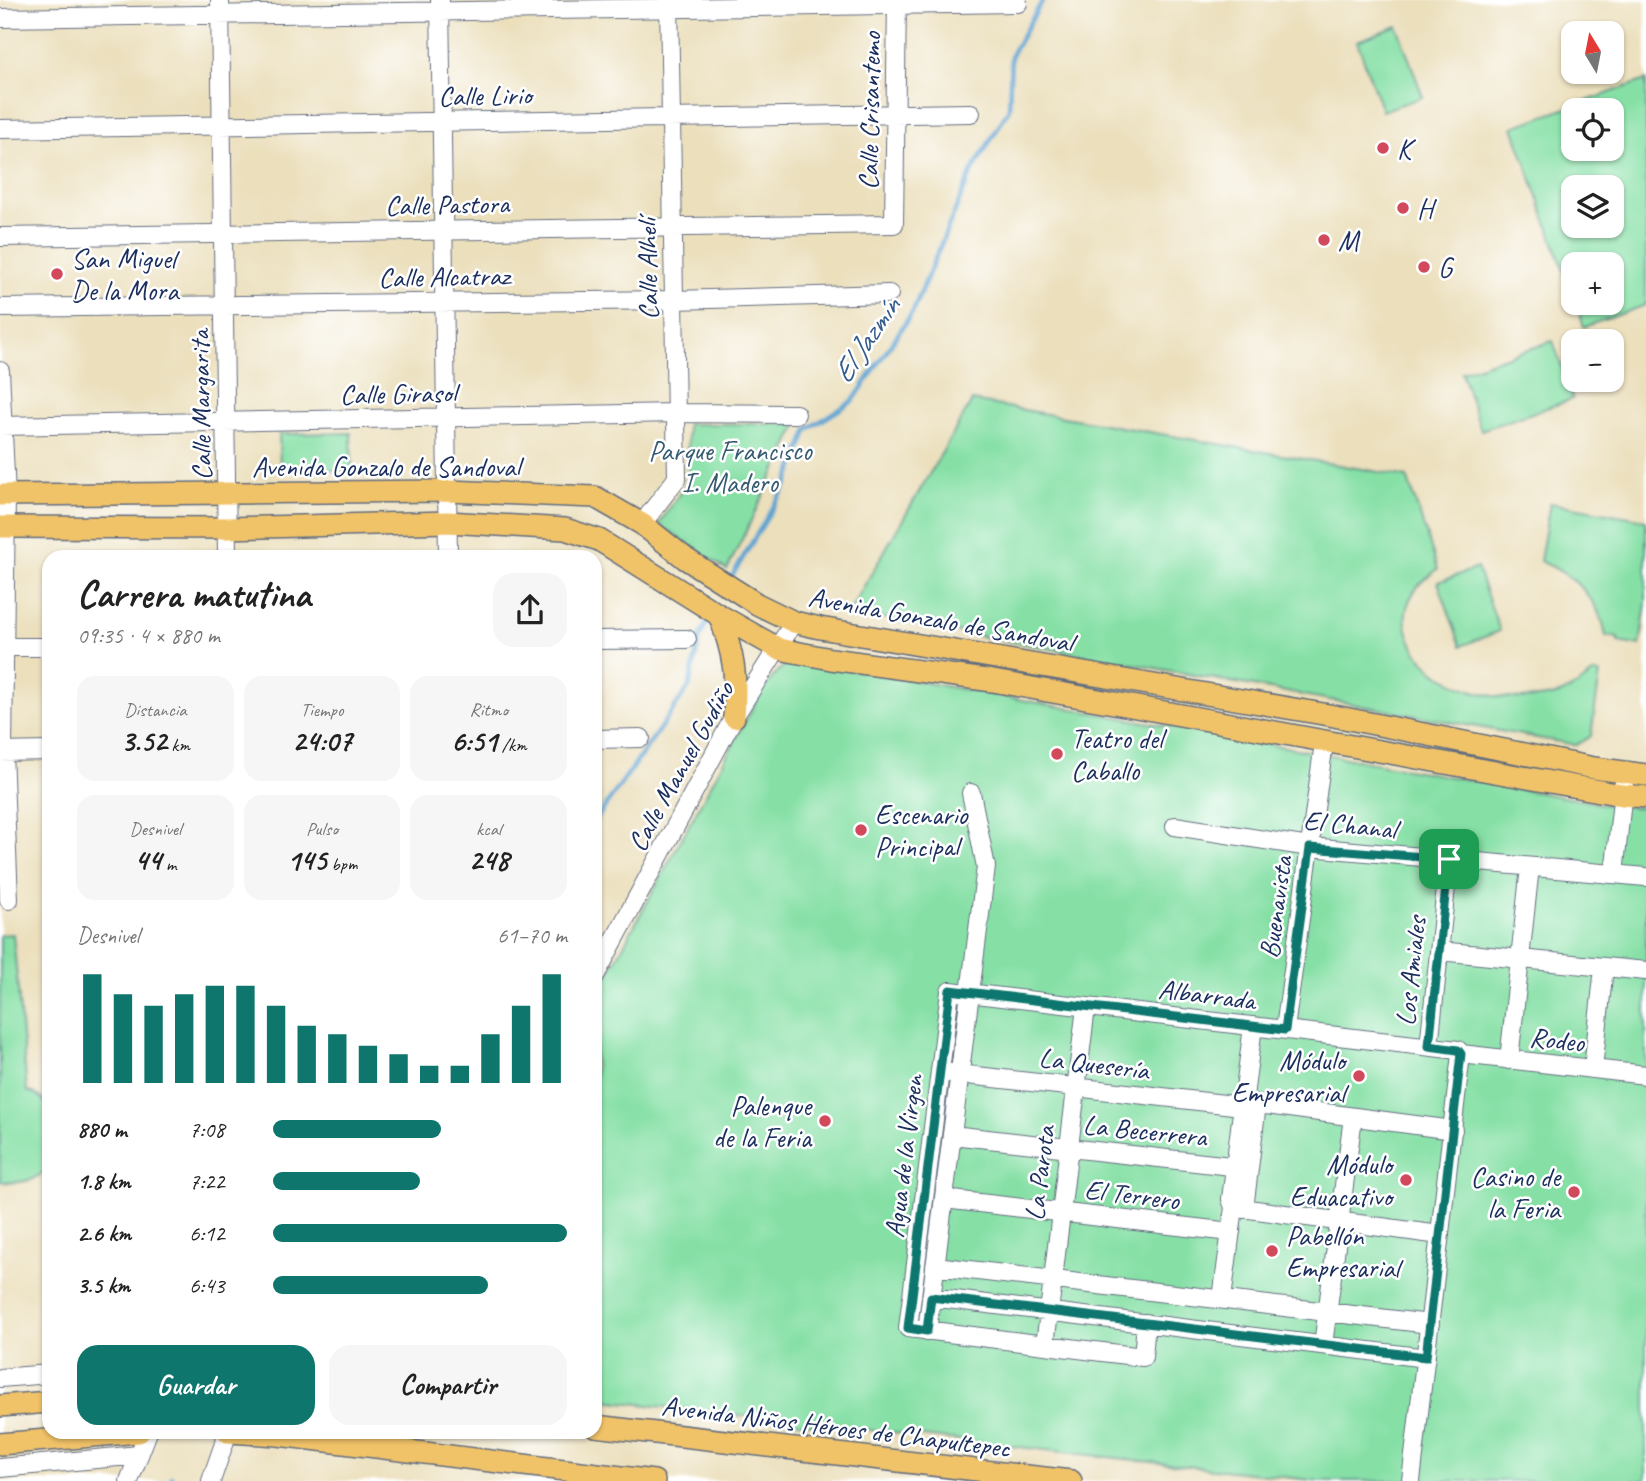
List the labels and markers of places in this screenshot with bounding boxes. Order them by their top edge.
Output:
place label: K [1397,131,1417,166]
marker: K [1375,140,1391,156]
place label: H [1417,191,1437,226]
marker: H [1395,200,1411,216]
place label: M [1338,223,1361,258]
marker: M [1316,232,1332,248]
place label: San Miguel De la Mora [71,241,181,308]
place label: G [1438,250,1455,285]
marker: G [1416,259,1432,275]
marker: San Miguel De la Mora [49,266,65,282]
place label: Teatro del Caballo [1071,721,1168,788]
marker: Teatro del Caballo [1049,746,1065,762]
place label: Escenario Principal [875,797,969,864]
marker: Escenario Principal [853,822,869,838]
pin [1419,829,1479,889]
place label: Módulo Empresarial [1232,1043,1350,1110]
marker: Módulo Empresarial [1351,1068,1367,1084]
place label: Palenque de la Feria [713,1088,813,1155]
marker: Palenque de la Feria [817,1113,833,1129]
place label: Módulo Eduacativo [1290,1147,1395,1214]
place label: Casino de la Feria [1470,1159,1562,1226]
marker: Módulo Eduacativo [1398,1172,1414,1188]
marker: Casino de la Feria [1566,1184,1582,1200]
place label: Pabellón Empresarial [1286,1218,1405,1285]
marker: Pabellón Empresarial [1264,1243,1280,1259]

